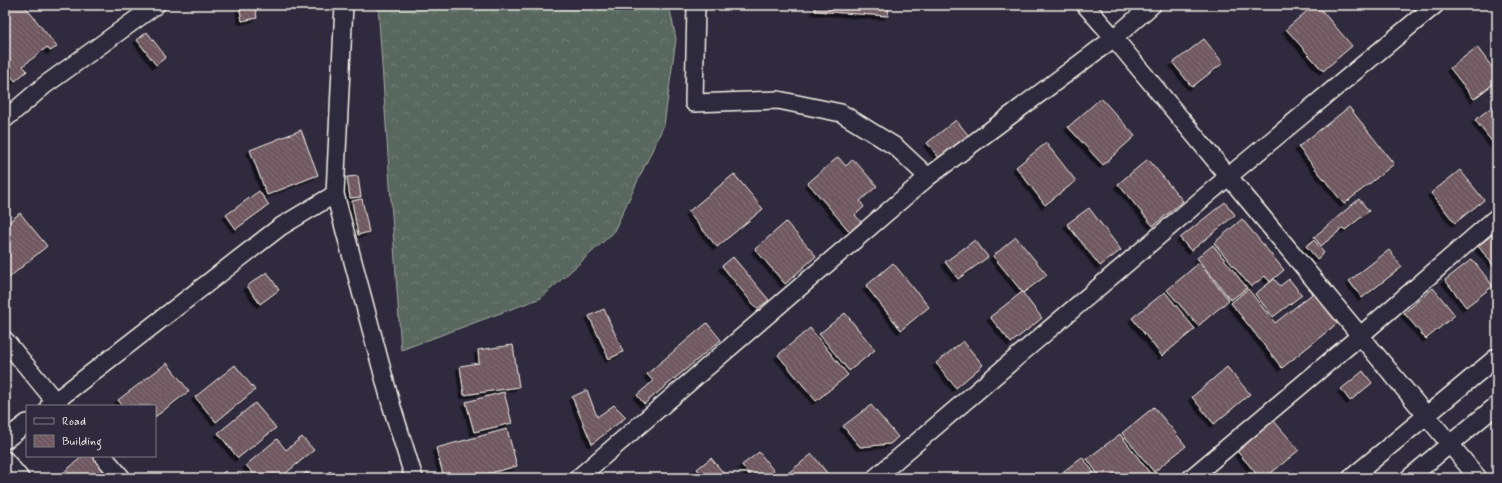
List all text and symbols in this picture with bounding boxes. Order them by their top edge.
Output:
legend [26,405,156,457]
text: Road [62,414,86,430]
text: Building [62,434,102,451]

